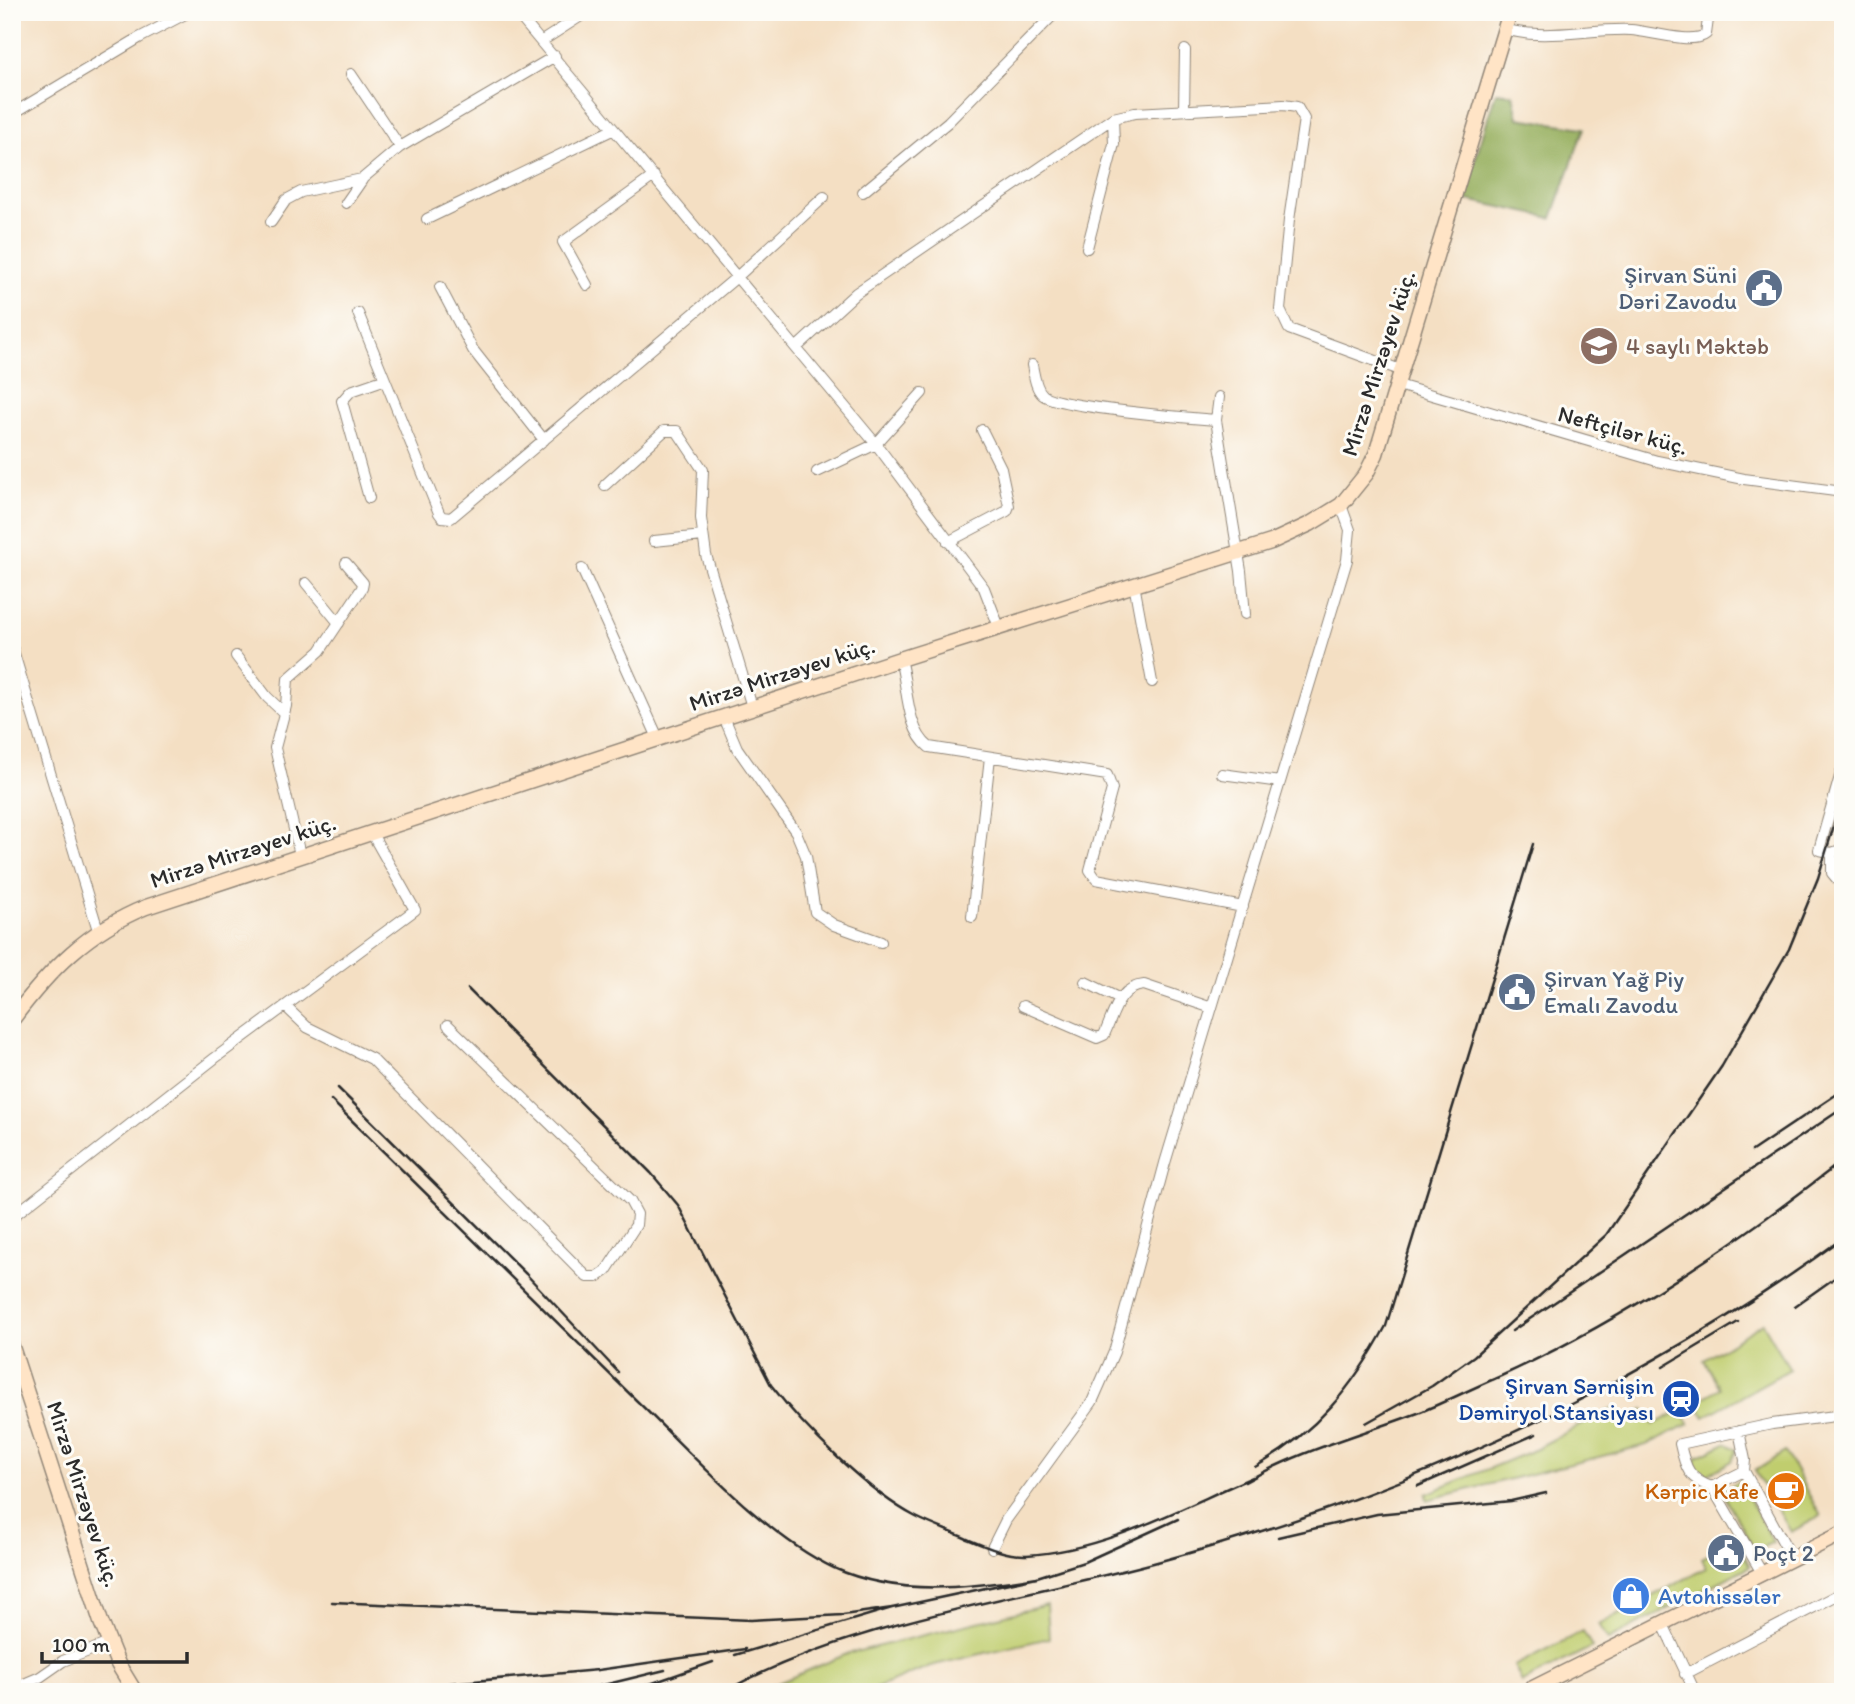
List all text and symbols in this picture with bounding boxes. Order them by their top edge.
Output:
place label: Şirvan Süni Dəri Zavodu [1618,261,1737,315]
street label: Mirzə Mirzəyev küç. [1335,266,1421,460]
public building icon: Şirvan Süni Dəri Zavodu [1743,267,1785,309]
school or university icon: 4 saylı Məktəb [1578,325,1620,367]
place label: 4 saylı Məktəb [1626,332,1769,360]
street label: Neftçilər küç. [1555,399,1691,461]
street label: Mirzə Mirzəyev küç. [685,631,879,717]
street label: Mirzə Mirzəyev küç. [146,808,340,894]
place label: Şirvan Yağ Piy Emalı Zavodu [1544,965,1684,1019]
public building icon: Şirvan Yağ Piy Emalı Zavodu [1496,971,1538,1013]
place label: Şirvan Sərnişin Dəmiryol Stansiyası [1458,1372,1654,1426]
station icon: Şirvan Sərnişin Dəmiryol Stansiyası [1660,1378,1702,1420]
street label: Mirzə Mirzəyev küç. [41,1397,127,1591]
cafe icon: Kərpic Kafe [1765,1470,1807,1512]
place label: Kərpic Kafe [1645,1477,1759,1505]
public building icon: Poçt 2 [1705,1532,1747,1574]
place label: Poçt 2 [1753,1539,1814,1567]
shop icon: Avtohissələr [1610,1575,1652,1617]
place label: Avtohissələr [1658,1582,1781,1610]
scale bar [42,1620,187,1664]
text: 100 m [52,1632,110,1657]

